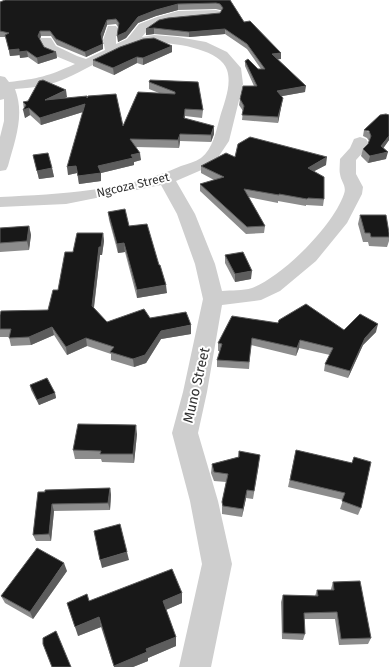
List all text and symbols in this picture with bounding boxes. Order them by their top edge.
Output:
street label: Ngcoza Street [95,170,171,200]
street label: Muno Street [180,345,214,425]

